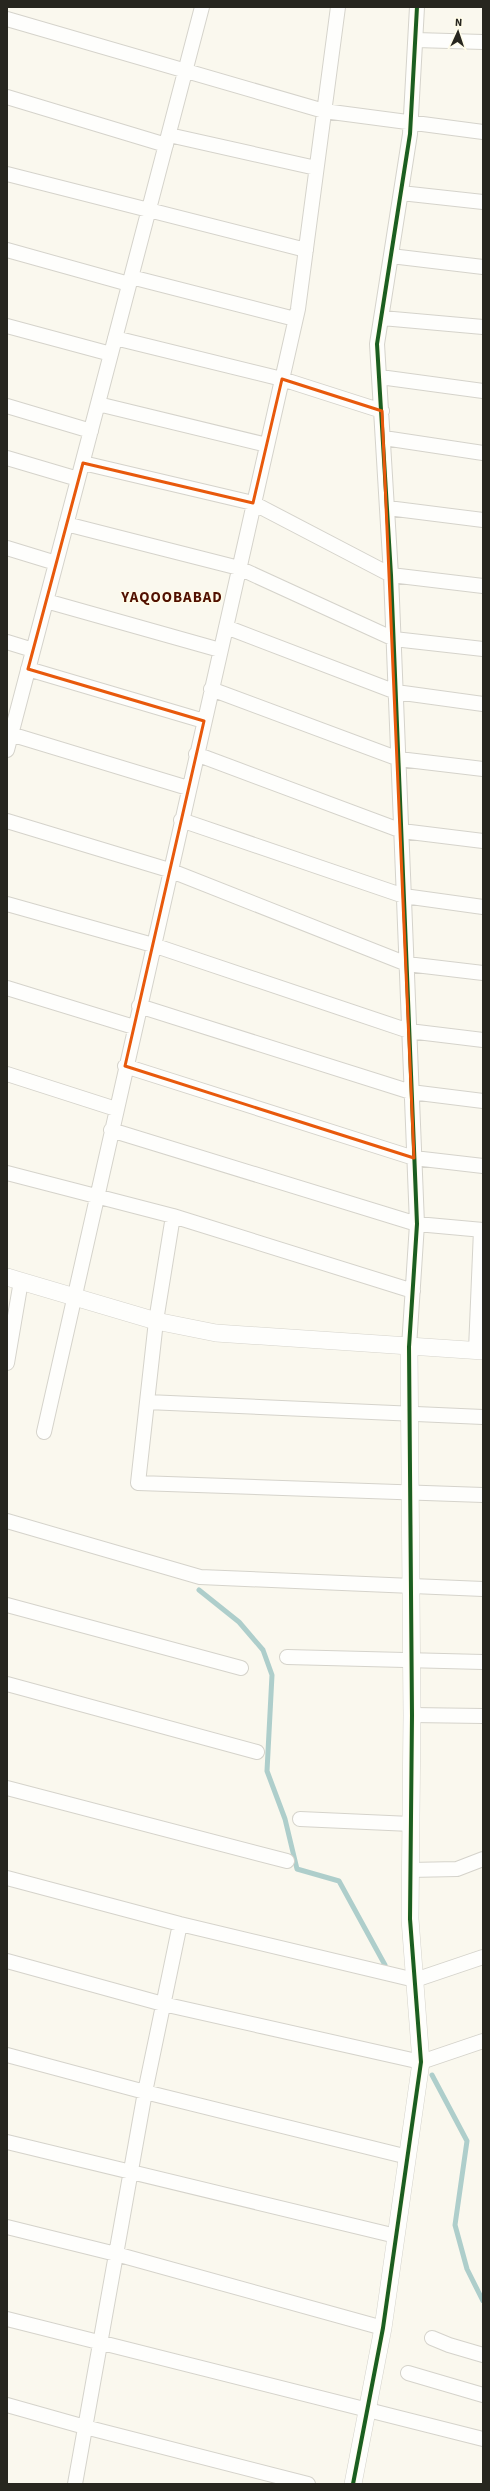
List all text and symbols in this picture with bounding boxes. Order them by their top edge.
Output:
north arrow [438,12,478,52]
text: N [454,15,463,30]
district label: YAQOOBABAD [120,587,223,608]

